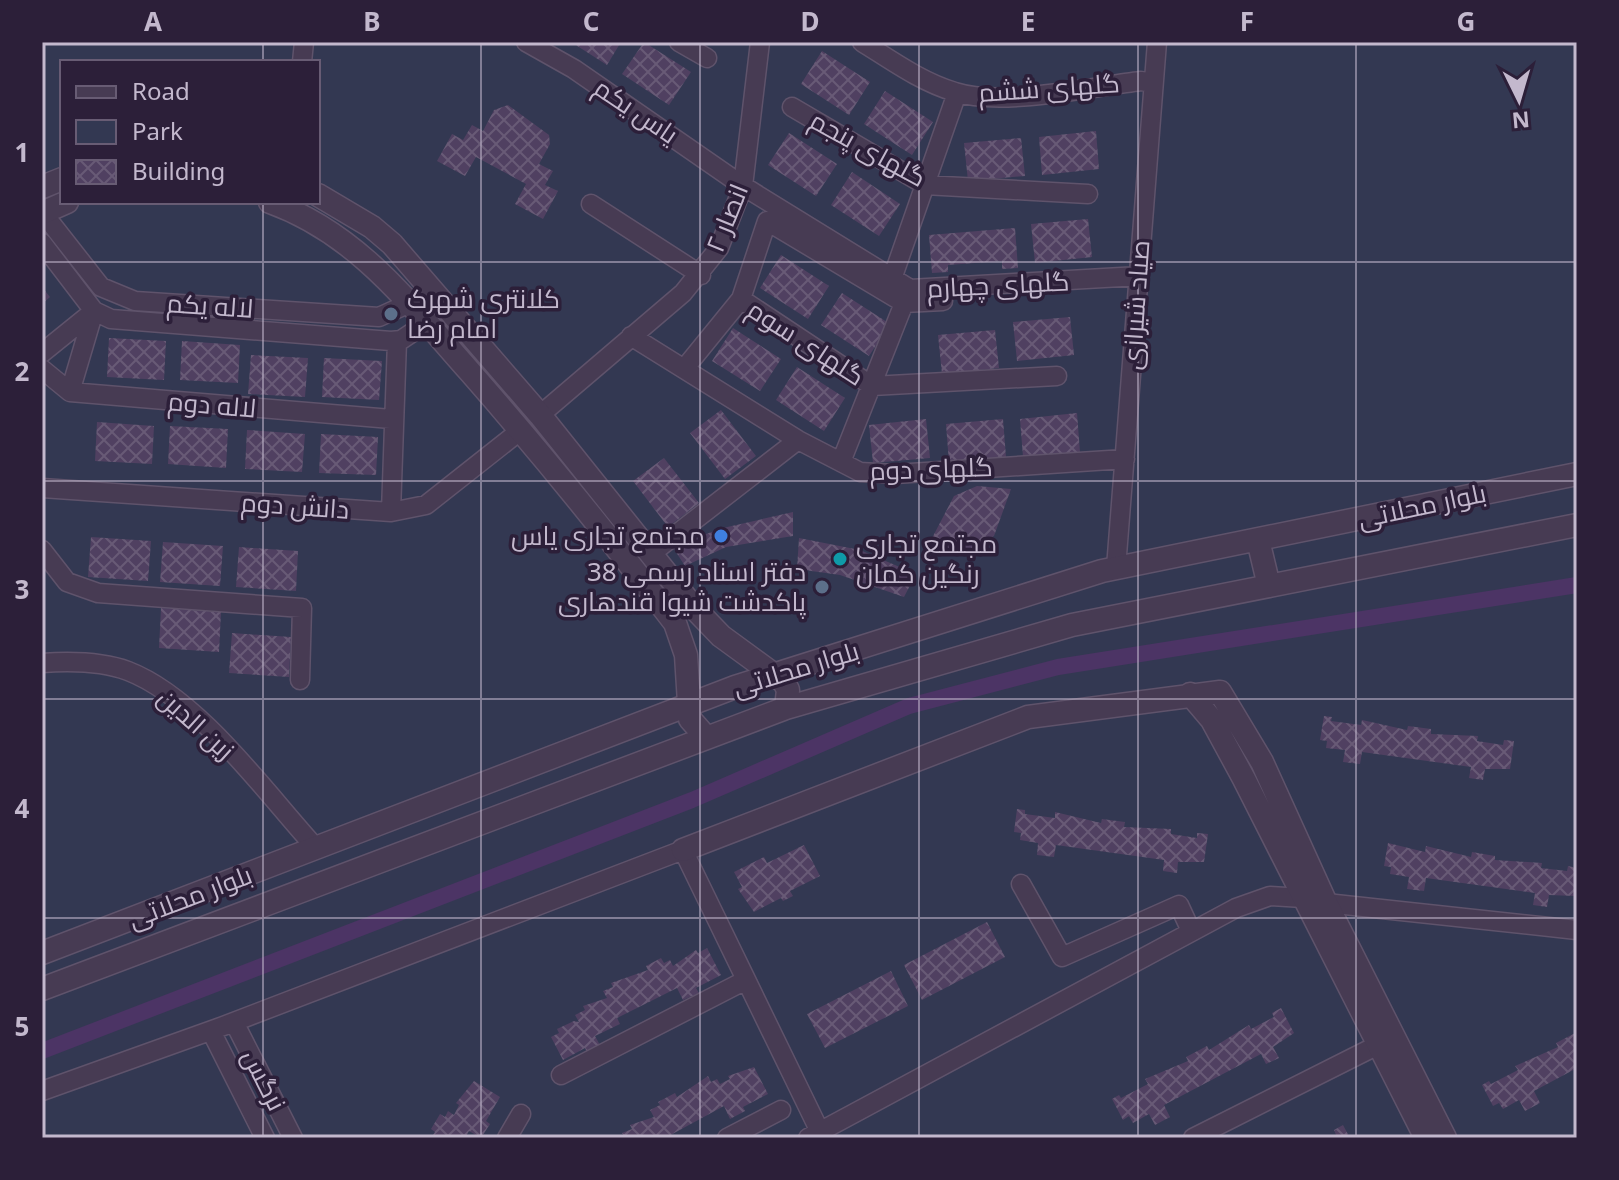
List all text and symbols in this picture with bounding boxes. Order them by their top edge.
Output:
text: A [144,3,162,39]
text: B [363,3,381,39]
text: C [583,3,599,39]
text: D [800,3,820,39]
text: E [1021,3,1035,39]
text: F [1240,3,1254,39]
text: G [1457,3,1475,39]
legend [60,60,320,204]
north arrow [1479,60,1559,140]
street label: گلهای ششم [977,64,1121,111]
street label: یاس یکم [587,69,686,152]
text: Road [132,74,190,107]
street label: گلهای پنجم [803,101,933,196]
text: N [1511,105,1531,137]
text: Park [132,114,183,147]
text: 1 [15,134,29,170]
text: Building [132,154,225,187]
street label: انصار ۲ [696,178,756,257]
street label: صیاد شیرازی [1113,239,1157,371]
street label: گلهای چهارم [926,262,1070,307]
place label: کلانتری شهرک امام رضا [407,280,560,347]
street label: لاله یکم [165,284,255,327]
street label: گلهای سوم [740,291,872,394]
marker: کلانتری شهرک امام رضا [382,305,400,323]
text: 2 [15,353,30,389]
street label: لاله دوم [166,382,258,427]
street label: گلهای دوم [869,448,993,489]
street label: بلوار محلاتی [1354,474,1489,536]
street label: دانش دوم [240,483,351,528]
place label: مجتمع تجاری یاس [511,517,705,553]
place label: مجتمع تجاری رنگین کمان [856,525,997,591]
marker: مجتمع تجاری یاس [712,527,730,545]
marker: مجتمع تجاری رنگین کمان [831,550,849,568]
place label: دفتر اسناد رسمی 38 پاکدشت شیوا قندهاری [558,553,806,619]
text: 3 [15,571,29,607]
marker: دفتر اسناد رسمی 38 پاکدشت شیوا قندهاری [813,578,831,596]
street label: بلوار محلاتی [728,632,863,704]
street label: زین الدین [150,679,243,767]
text: 4 [15,790,30,826]
street label: بلوار محلاتی [122,856,257,936]
text: 5 [15,1008,29,1044]
street label: نرگس [234,1043,296,1117]

